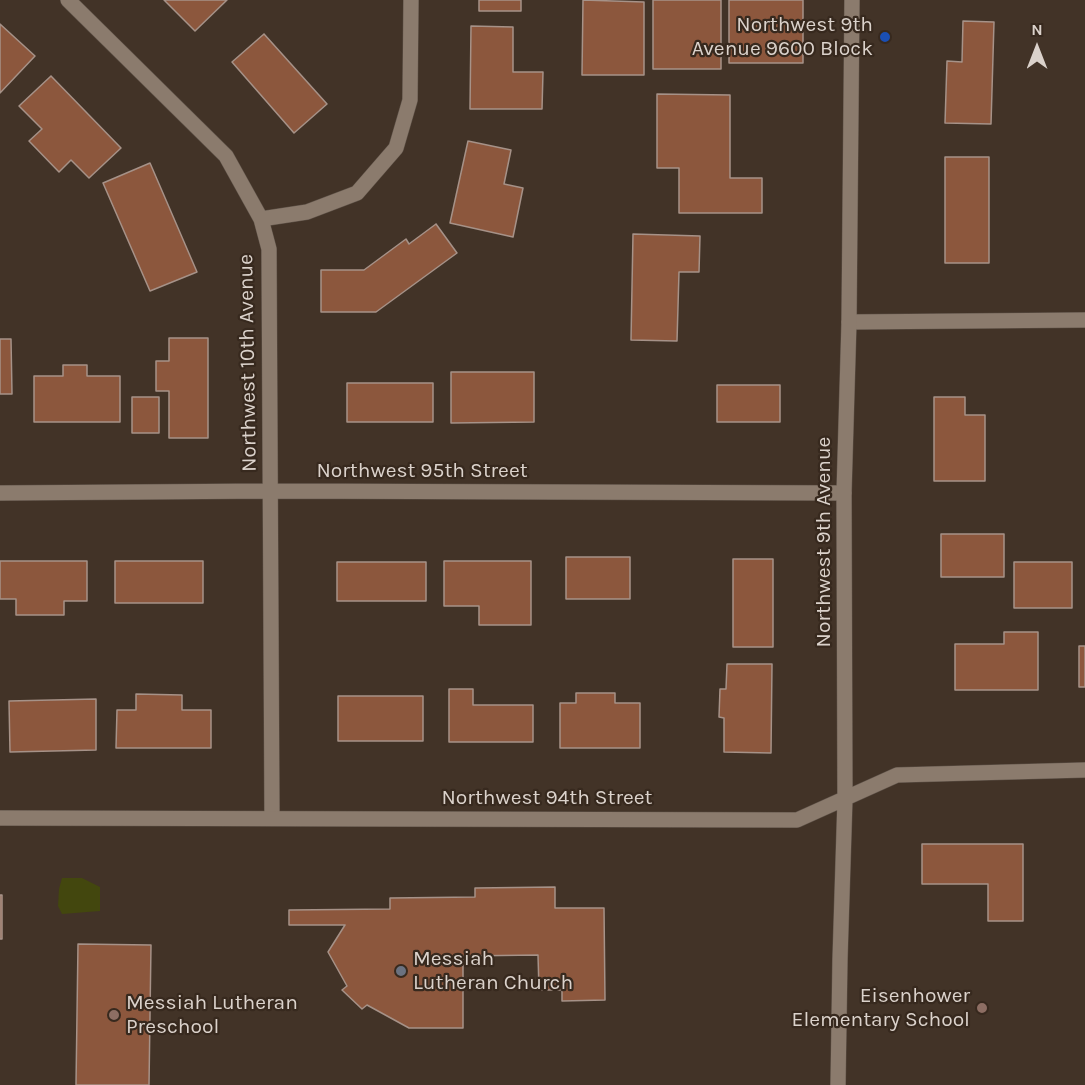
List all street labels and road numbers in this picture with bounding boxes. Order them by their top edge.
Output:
street label: Northwest 10th Avenue [233,254,263,472]
street label: Northwest 9th Avenue [811,437,837,647]
street label: Northwest 95th Street [316,458,528,484]
street label: Northwest 94th Street [441,785,653,811]

